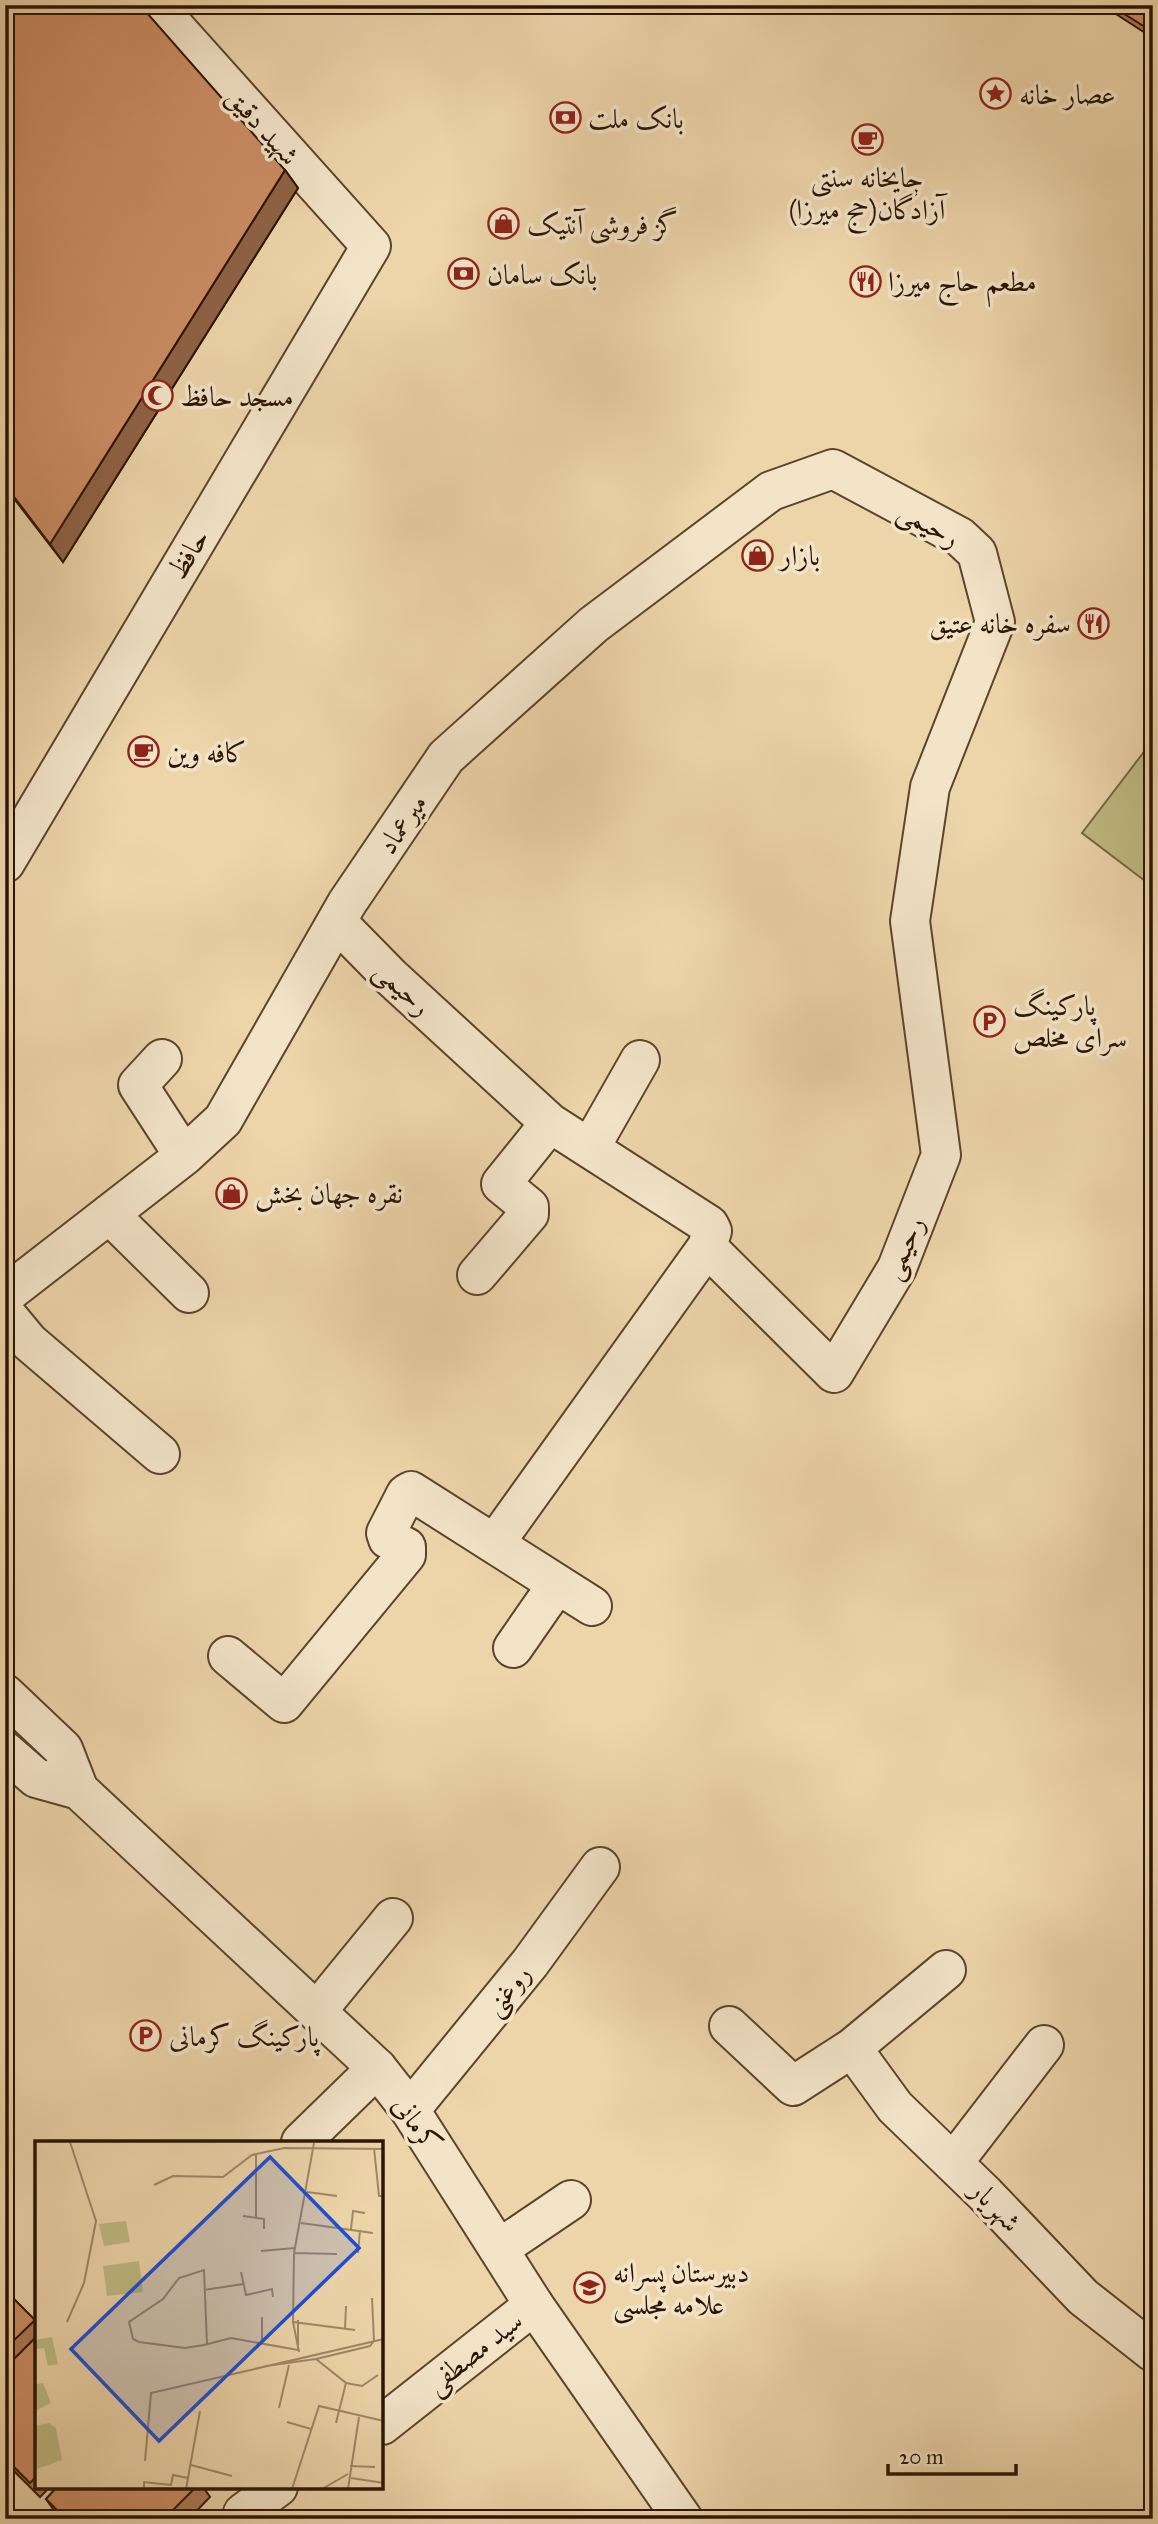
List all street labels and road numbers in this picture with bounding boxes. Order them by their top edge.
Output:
street label: شهید دقیق [218,80,307,173]
street label: رحیمی [891,493,966,557]
street label: حافظ [159,522,217,586]
street label: میرعماد [369,787,435,861]
street label: رحیمی [366,953,439,1025]
street label: رحیمی [874,1211,934,1286]
street label: روغنی [476,1957,541,2025]
street label: کرمانی [385,2089,449,2159]
street label: شهریار [960,2171,1029,2240]
street label: سید مصطفی [418,2303,531,2403]

